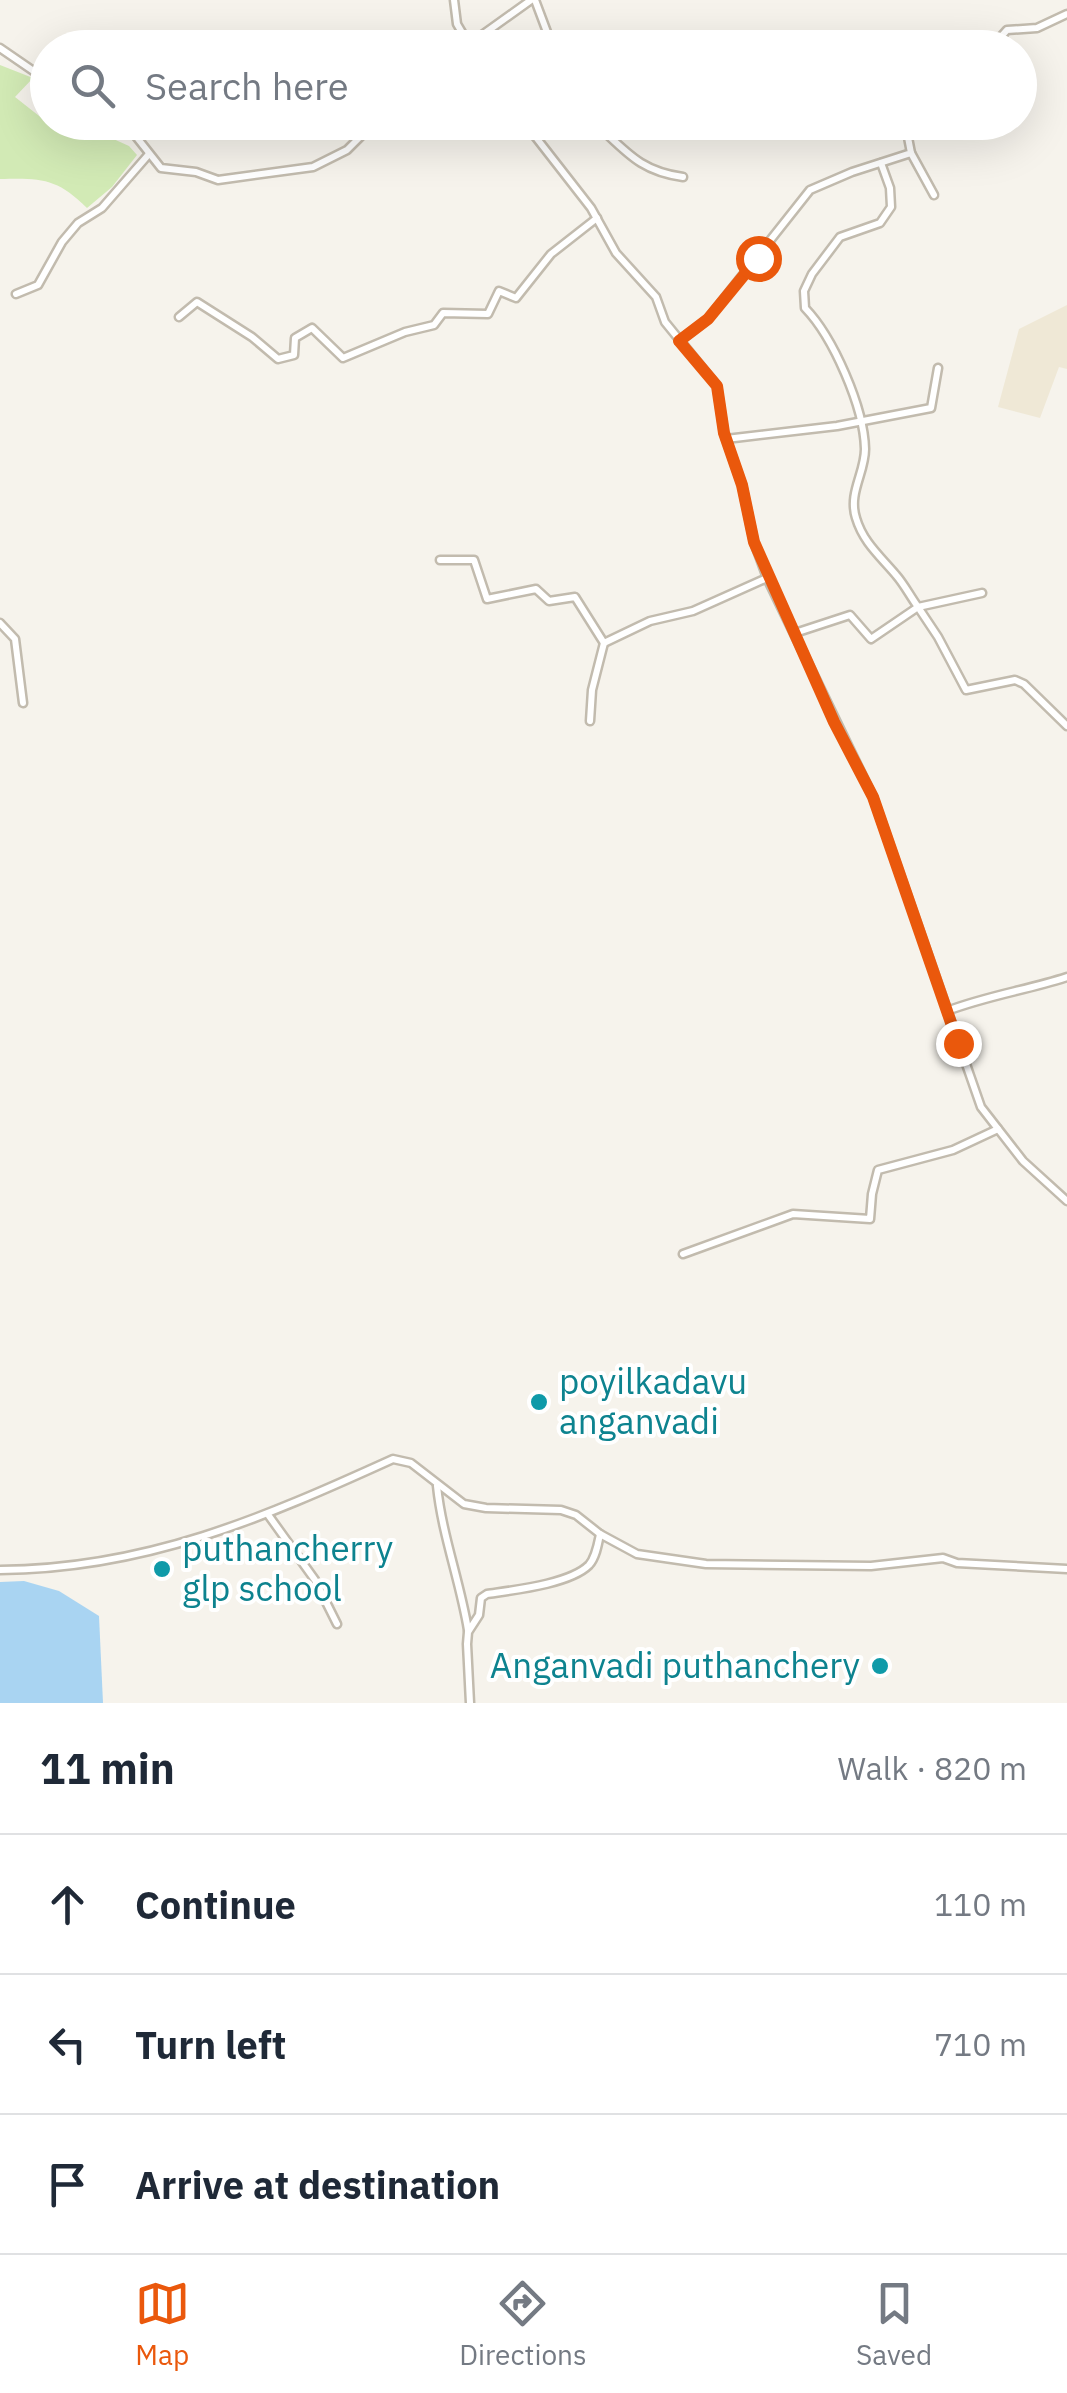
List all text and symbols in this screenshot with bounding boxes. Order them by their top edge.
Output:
search box [30,30,1037,140]
icon: search [65,58,120,113]
text: Search here [145,61,349,110]
route start [736,236,782,282]
route end [936,1021,982,1067]
place label: poyilkadavu anganvadi [559,1358,747,1444]
marker: poyilkadavu anganvadi [528,1391,550,1413]
place label: puthancherry glp school [182,1525,393,1611]
marker: puthancherry glp school [151,1558,173,1580]
place label: Anganvadi puthanchery [490,1642,860,1688]
marker: Anganvadi puthanchery [869,1655,891,1677]
text: 11 min [40,1741,175,1796]
text: Walk · 820 m [838,1747,1027,1789]
icon: ahead [40,1877,95,1932]
text: Continue [135,1880,296,1929]
text: 110 m [934,1883,1027,1925]
icon: left [40,2017,95,2072]
text: Turn left [135,2020,286,2069]
text: 710 m [934,2023,1027,2065]
icon: arrive [40,2157,95,2212]
text: Arrive at destination [135,2160,500,2209]
tab: Map [135,2276,190,2373]
tab: Directions [459,2276,587,2373]
tab: Saved [856,2276,932,2373]

